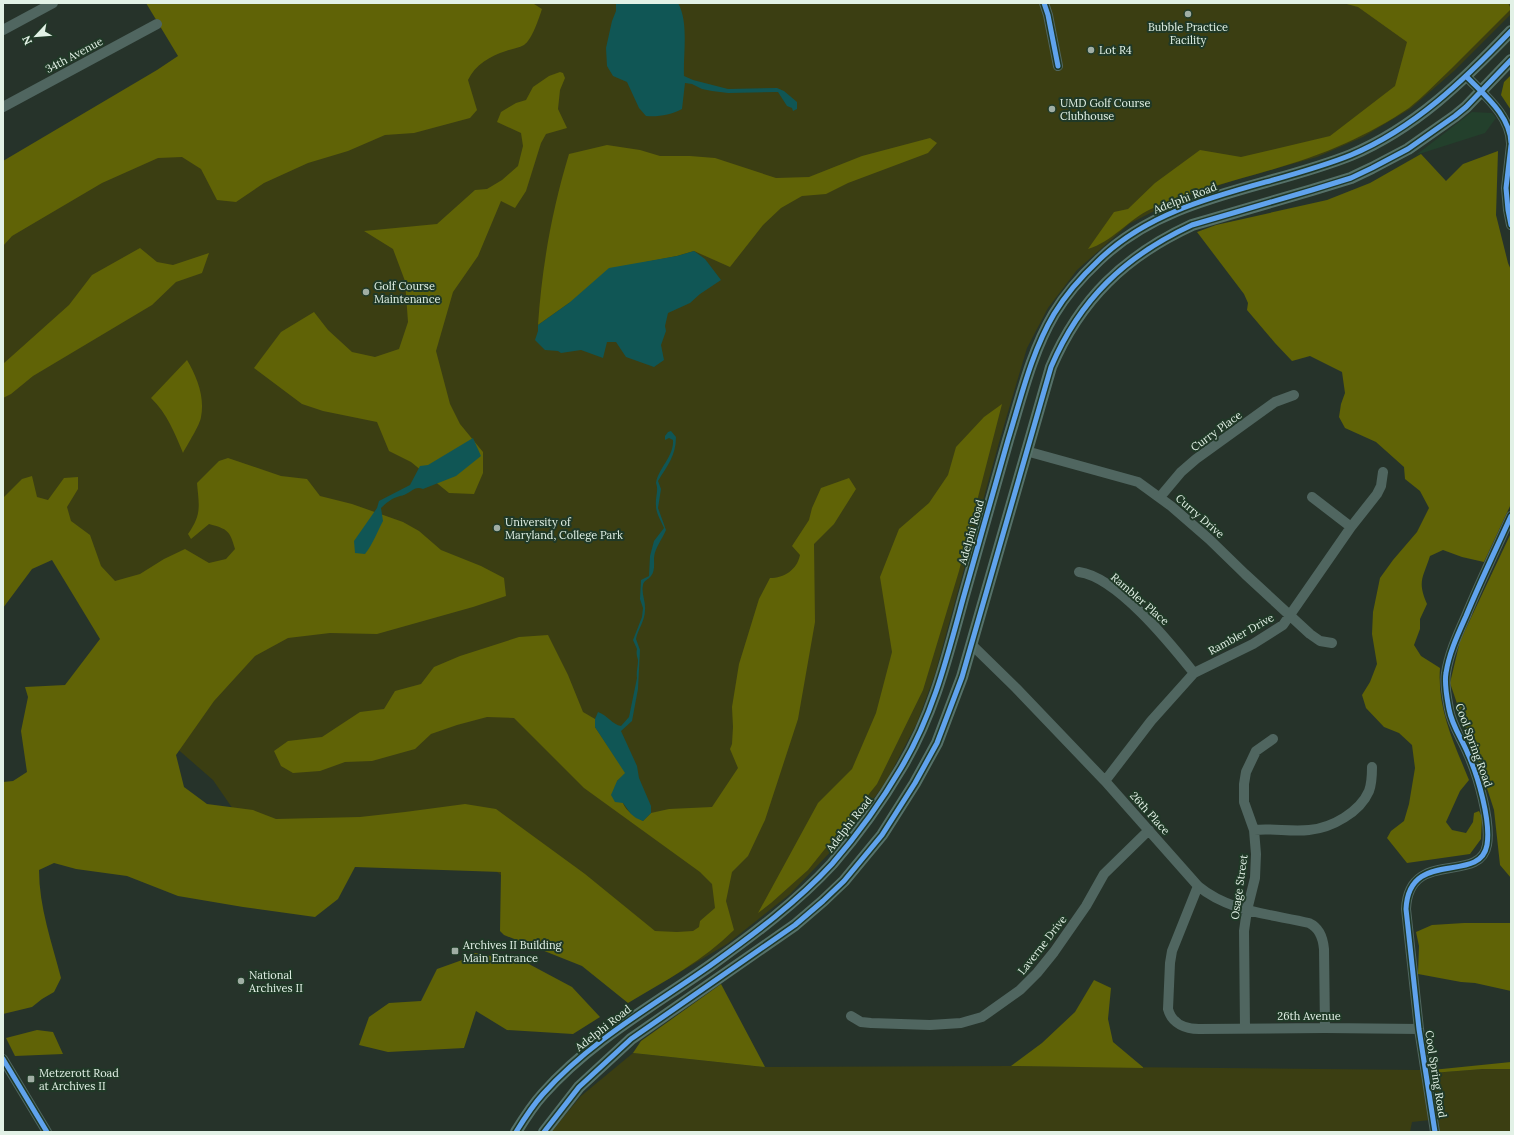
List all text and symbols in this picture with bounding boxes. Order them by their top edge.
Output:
marker: Bubble Practice Facility [1183,9,1193,19]
north arrow [16,16,56,56]
place label: Bubble Practice Facility [1148,20,1228,47]
text: N [19,33,35,47]
street label: 34th Avenue [43,34,105,76]
place label: Lot R4 [1099,43,1132,57]
marker: Lot R4 [1086,45,1096,55]
place label: UMD Golf Course Clubhouse [1060,96,1150,123]
marker: UMD Golf Course Clubhouse [1047,104,1057,114]
street label: Adelphi Road [1150,179,1219,217]
place label: Golf Course Maintenance [374,279,440,306]
marker: Golf Course Maintenance [361,287,371,297]
street label: Curry Place [1188,408,1244,454]
street label: Curry Drive [1173,491,1227,541]
street label: Adelphi Road [955,497,987,567]
place label: University of Maryland, College Park [505,515,623,542]
marker: University of Maryland, College Park [492,523,502,533]
street label: Rambler Place [1108,570,1172,628]
street label: Rambler Drive [1206,610,1276,658]
street label: Cool Spring Road [1452,701,1496,789]
street label: 26th Place [1127,789,1173,837]
street label: Adelphi Road [822,793,875,856]
street label: Osage Street [1228,853,1251,920]
street label: Laverne Drive [1014,913,1070,977]
place label: Archives II Building Main Entrance [462,938,563,965]
marker: Archives II Building Main Entrance [450,946,460,956]
place label: National Archives II [248,968,303,995]
marker: National Archives II [236,976,246,986]
street label: Adelphi Road [571,1002,634,1055]
street label: 26th Avenue [1277,1009,1341,1023]
street label: Cool Spring Road [1422,1029,1450,1119]
place label: Metzerott Road at Archives II [39,1066,119,1093]
marker: Metzerott Road at Archives II [26,1074,36,1084]

